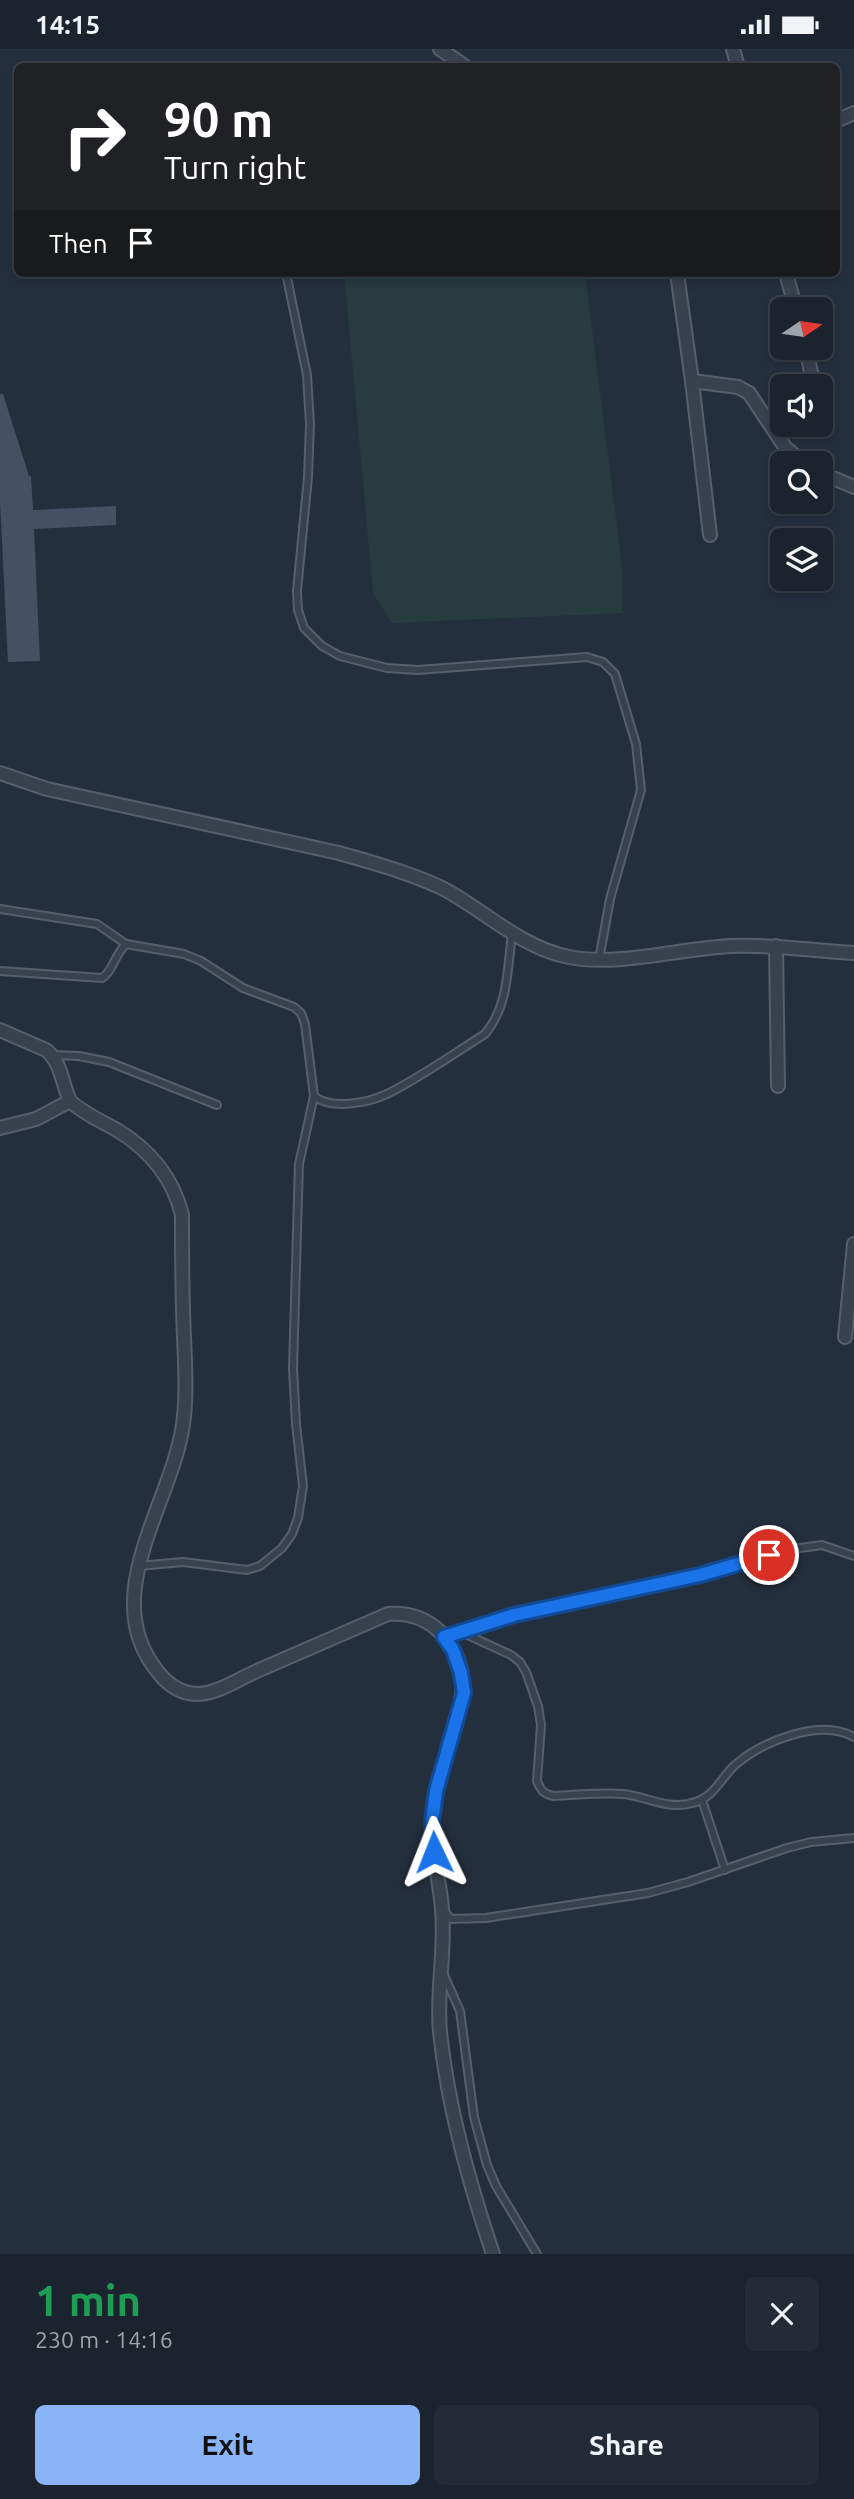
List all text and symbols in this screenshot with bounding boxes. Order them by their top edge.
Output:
text: 14:15 [35,10,100,39]
icon: right [49,91,140,182]
text: 90 m [164,91,273,146]
text: Turn right [164,149,306,185]
icon: arrive [122,224,160,262]
text: Then [49,229,108,258]
north arrow [770,297,833,361]
map controls [770,297,833,591]
button: sound [770,374,833,437]
button: search [770,451,833,514]
button: layers [770,528,833,591]
pin [739,1525,799,1585]
icon: arrive [750,1536,788,1574]
position arrow [397,1815,471,1889]
text: 1 min [35,2277,141,2324]
button: close [745,2277,819,2351]
text: 230 m · 14:16 [35,2327,173,2352]
button: Exit [35,2405,420,2485]
button: Share [434,2405,819,2485]

